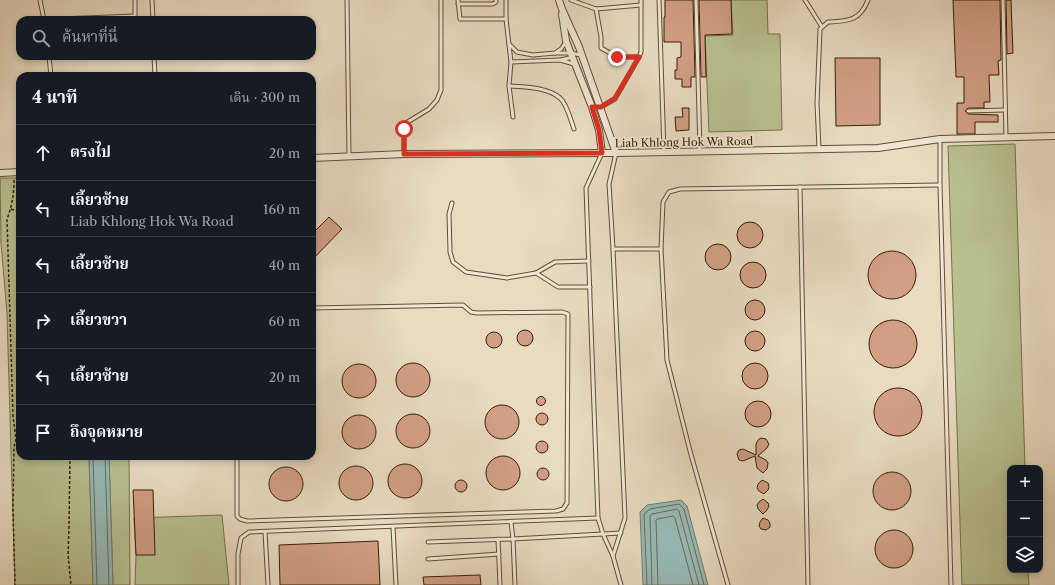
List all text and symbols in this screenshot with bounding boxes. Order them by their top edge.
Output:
search box [16,16,316,60]
icon: search [30,27,52,49]
text: ค้นหาที่นี่ [62,27,118,46]
route end [608,48,626,66]
text: 4 นาที [32,87,77,107]
text: เดิน · 300 m [229,89,300,105]
route start [395,120,413,138]
street label: Liab Khlong Hok Wa Road [615,134,754,150]
icon: ahead [32,142,54,164]
text: ตรงไป [70,142,111,161]
text: 20 m [269,145,300,161]
text: เลี้ยวซ้าย [70,190,129,209]
icon: left [32,198,54,220]
text: 160 m [263,201,300,217]
text: Liab Khlong Hok Wa Road [70,213,234,229]
icon: left [32,254,54,276]
text: เลี้ยวซ้าย [70,254,129,273]
text: 40 m [269,257,300,273]
icon: right [32,310,54,332]
text: เลี้ยวขวา [70,310,127,329]
text: 60 m [269,313,300,329]
icon: left [32,366,54,388]
text: เลี้ยวซ้าย [70,366,129,385]
text: 20 m [269,369,300,385]
icon: arrive [32,422,54,444]
text: ถึงจุดหมาย [70,422,143,441]
map controls [1007,465,1043,573]
button: + [1007,465,1043,501]
button: − [1007,501,1043,537]
button: layers [1007,537,1043,573]

